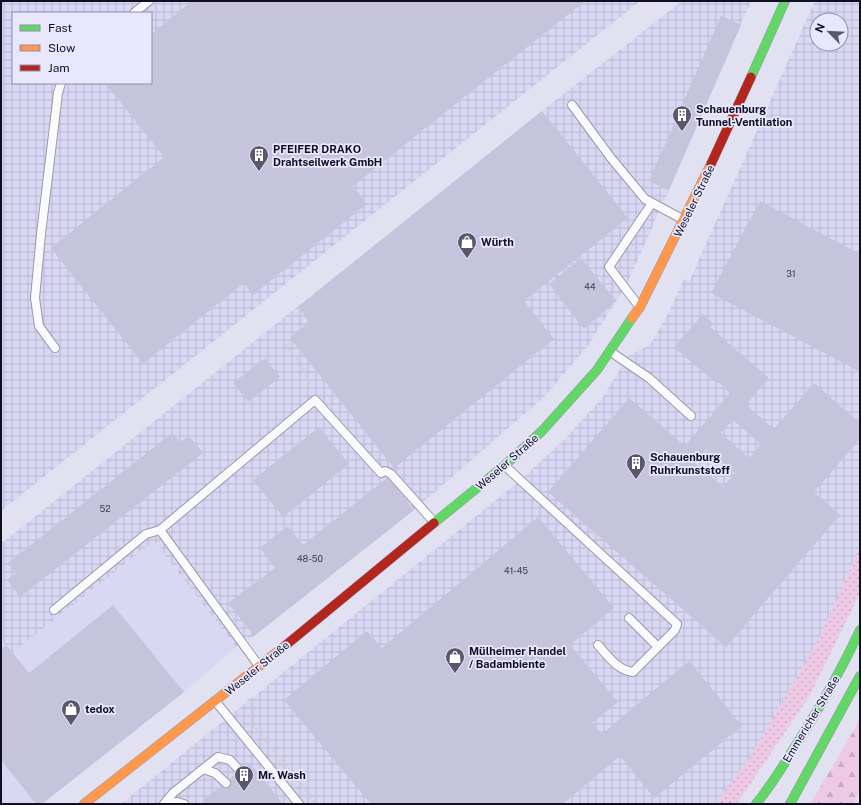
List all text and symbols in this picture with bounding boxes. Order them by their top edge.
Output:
legend [12,12,152,84]
north arrow [809,12,849,52]
text: Fast [48,21,73,35]
text: N [813,22,827,34]
text: Slow [48,41,76,55]
text: Jam [48,61,70,75]
place label: Schauenburg Tunnel-Ventilation [696,103,792,128]
building icon: Schauenburg Tunnel-Ventilation [671,104,693,132]
place label: PFEIFER DRAKO Drahtseilwerk GmbH [273,143,382,168]
building icon: PFEIFER DRAKO Drahtseilwerk GmbH [248,144,270,172]
street label: Weseler Straße [671,163,717,239]
shop icon: Würth [456,231,478,259]
place label: Würth [481,236,514,248]
house number: 31 [786,268,796,279]
house number: 44 [584,281,596,292]
street label: Weseler Straße [473,432,541,492]
place label: Schauenburg Ruhrkunststoff [650,451,730,476]
building icon: Schauenburg Ruhrkunststoff [625,452,647,480]
house number: 52 [99,503,111,514]
house number: 48-50 [297,553,324,564]
house number: 41-45 [504,565,528,576]
street label: Weseler Straße [223,639,291,697]
place label: Mülheimer Handel / Badambiente [469,645,567,670]
shop icon: Mülheimer Handel / Badambiente [444,646,466,674]
street label: Emmericher Straße [780,674,842,764]
shop icon: tedox [60,698,82,726]
place label: tedox [85,703,115,715]
building icon: Mr. Wash [233,764,255,792]
place label: Mr. Wash [258,769,306,781]

